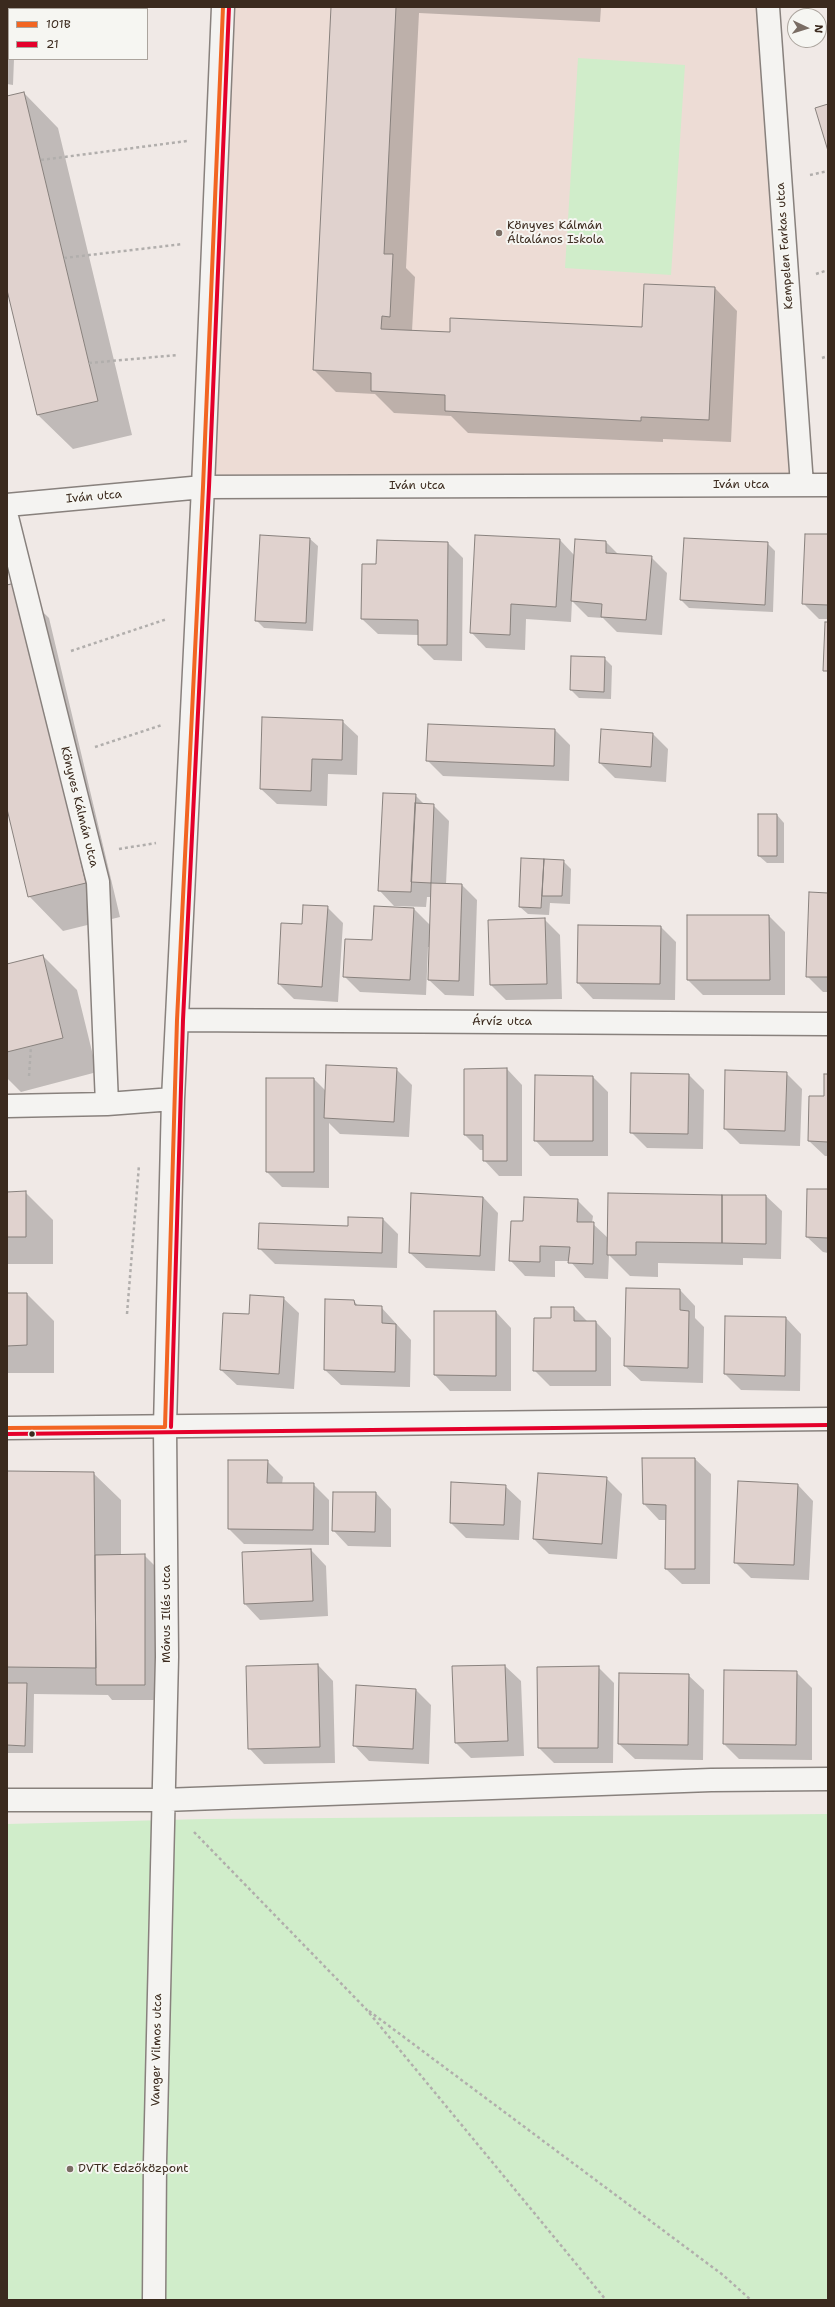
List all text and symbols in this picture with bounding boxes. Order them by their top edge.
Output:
legend [8,8,148,60]
north arrow [787,8,827,48]
text: 101B [46,16,71,32]
text: N [811,24,826,34]
text: 21 [46,36,59,52]
street label: Kempelen Farkas utca [773,182,797,310]
place label: Könyves Kálmán Általános Iskola [507,219,604,247]
marker: Könyves Kálmán Általános Iskola [494,228,504,238]
street label: Iván utca [713,478,769,492]
street label: Iván utca [389,479,445,493]
street label: Iván utca [65,487,123,507]
street label: Könyves Kálmán utca [57,745,101,869]
street label: Árvíz utca [472,1015,532,1029]
unlabelled marker [27,1429,37,1439]
street label: Mónus Illés utca [160,1565,174,1663]
street label: Vanger Vilmos utca [149,1993,165,2107]
place label: DVTK Edzőközpont [78,2162,188,2176]
marker: DVTK Edzőközpont [65,2164,75,2174]

